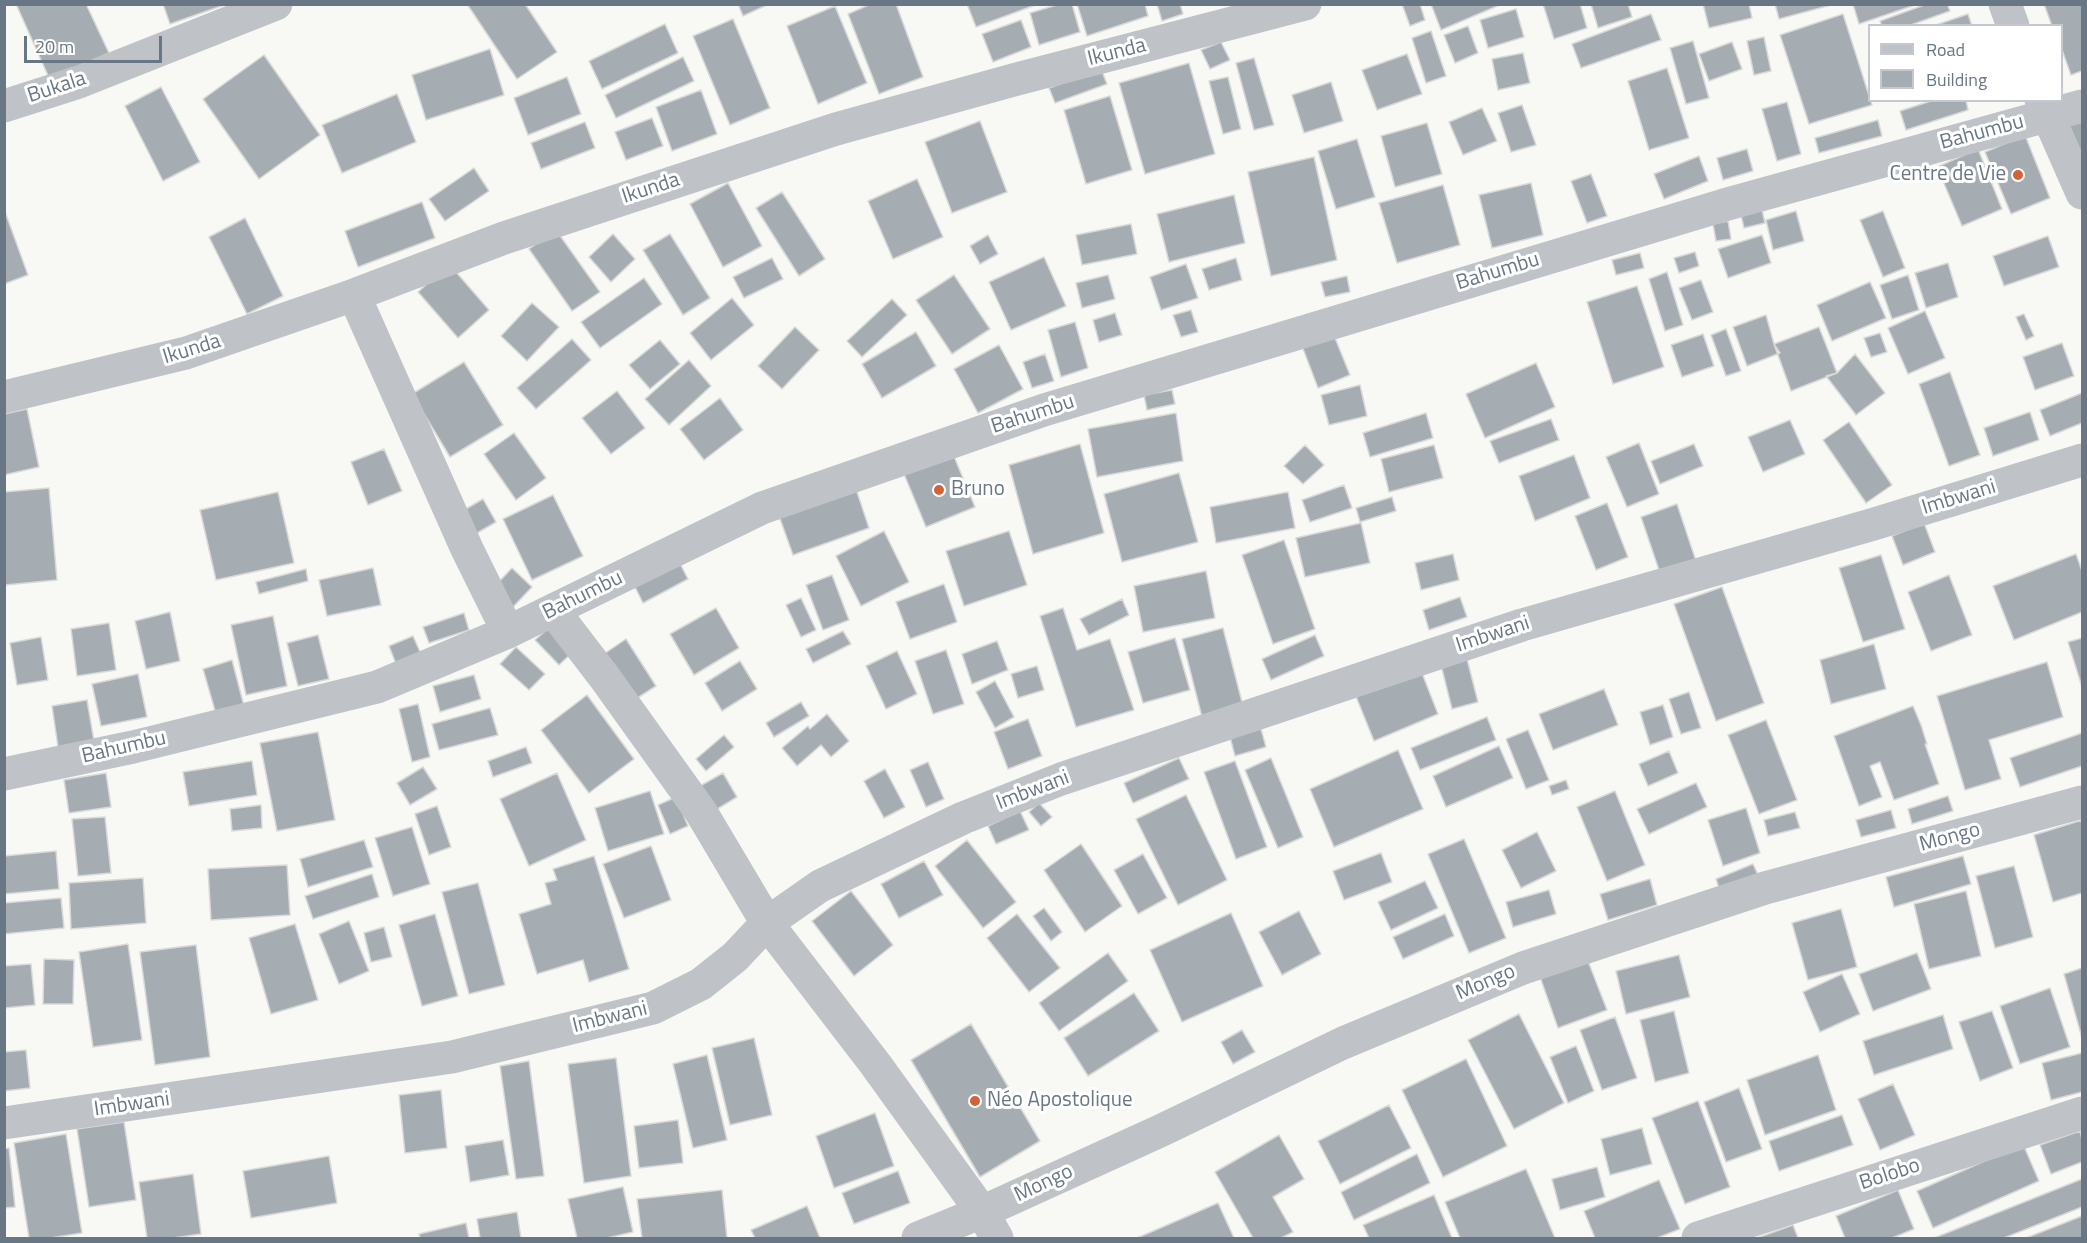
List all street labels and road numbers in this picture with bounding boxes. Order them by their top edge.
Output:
street label: Ikunda [1085,34,1149,72]
street label: Bukala [25,67,89,109]
street label: Bahumbu [1937,110,2027,156]
street label: Ikunda [619,168,683,210]
street label: Bahumbu [1453,247,1543,297]
street label: Ikunda [160,329,224,371]
street label: Bahumbu [988,390,1078,440]
street label: Imbwani [1919,475,1999,521]
street label: Bahumbu [539,566,627,626]
street label: Imbwani [1453,611,1533,659]
street label: Bahumbu [79,726,169,770]
street label: Imbwani [993,766,1073,816]
street label: Mongo [1917,818,1983,858]
street label: Mongo [1453,959,1519,1007]
street label: Imbwani [570,997,650,1039]
street label: Imbwani [93,1087,171,1123]
street label: Bolobo [1857,1153,1923,1197]
street label: Mongo [1011,1160,1077,1208]

